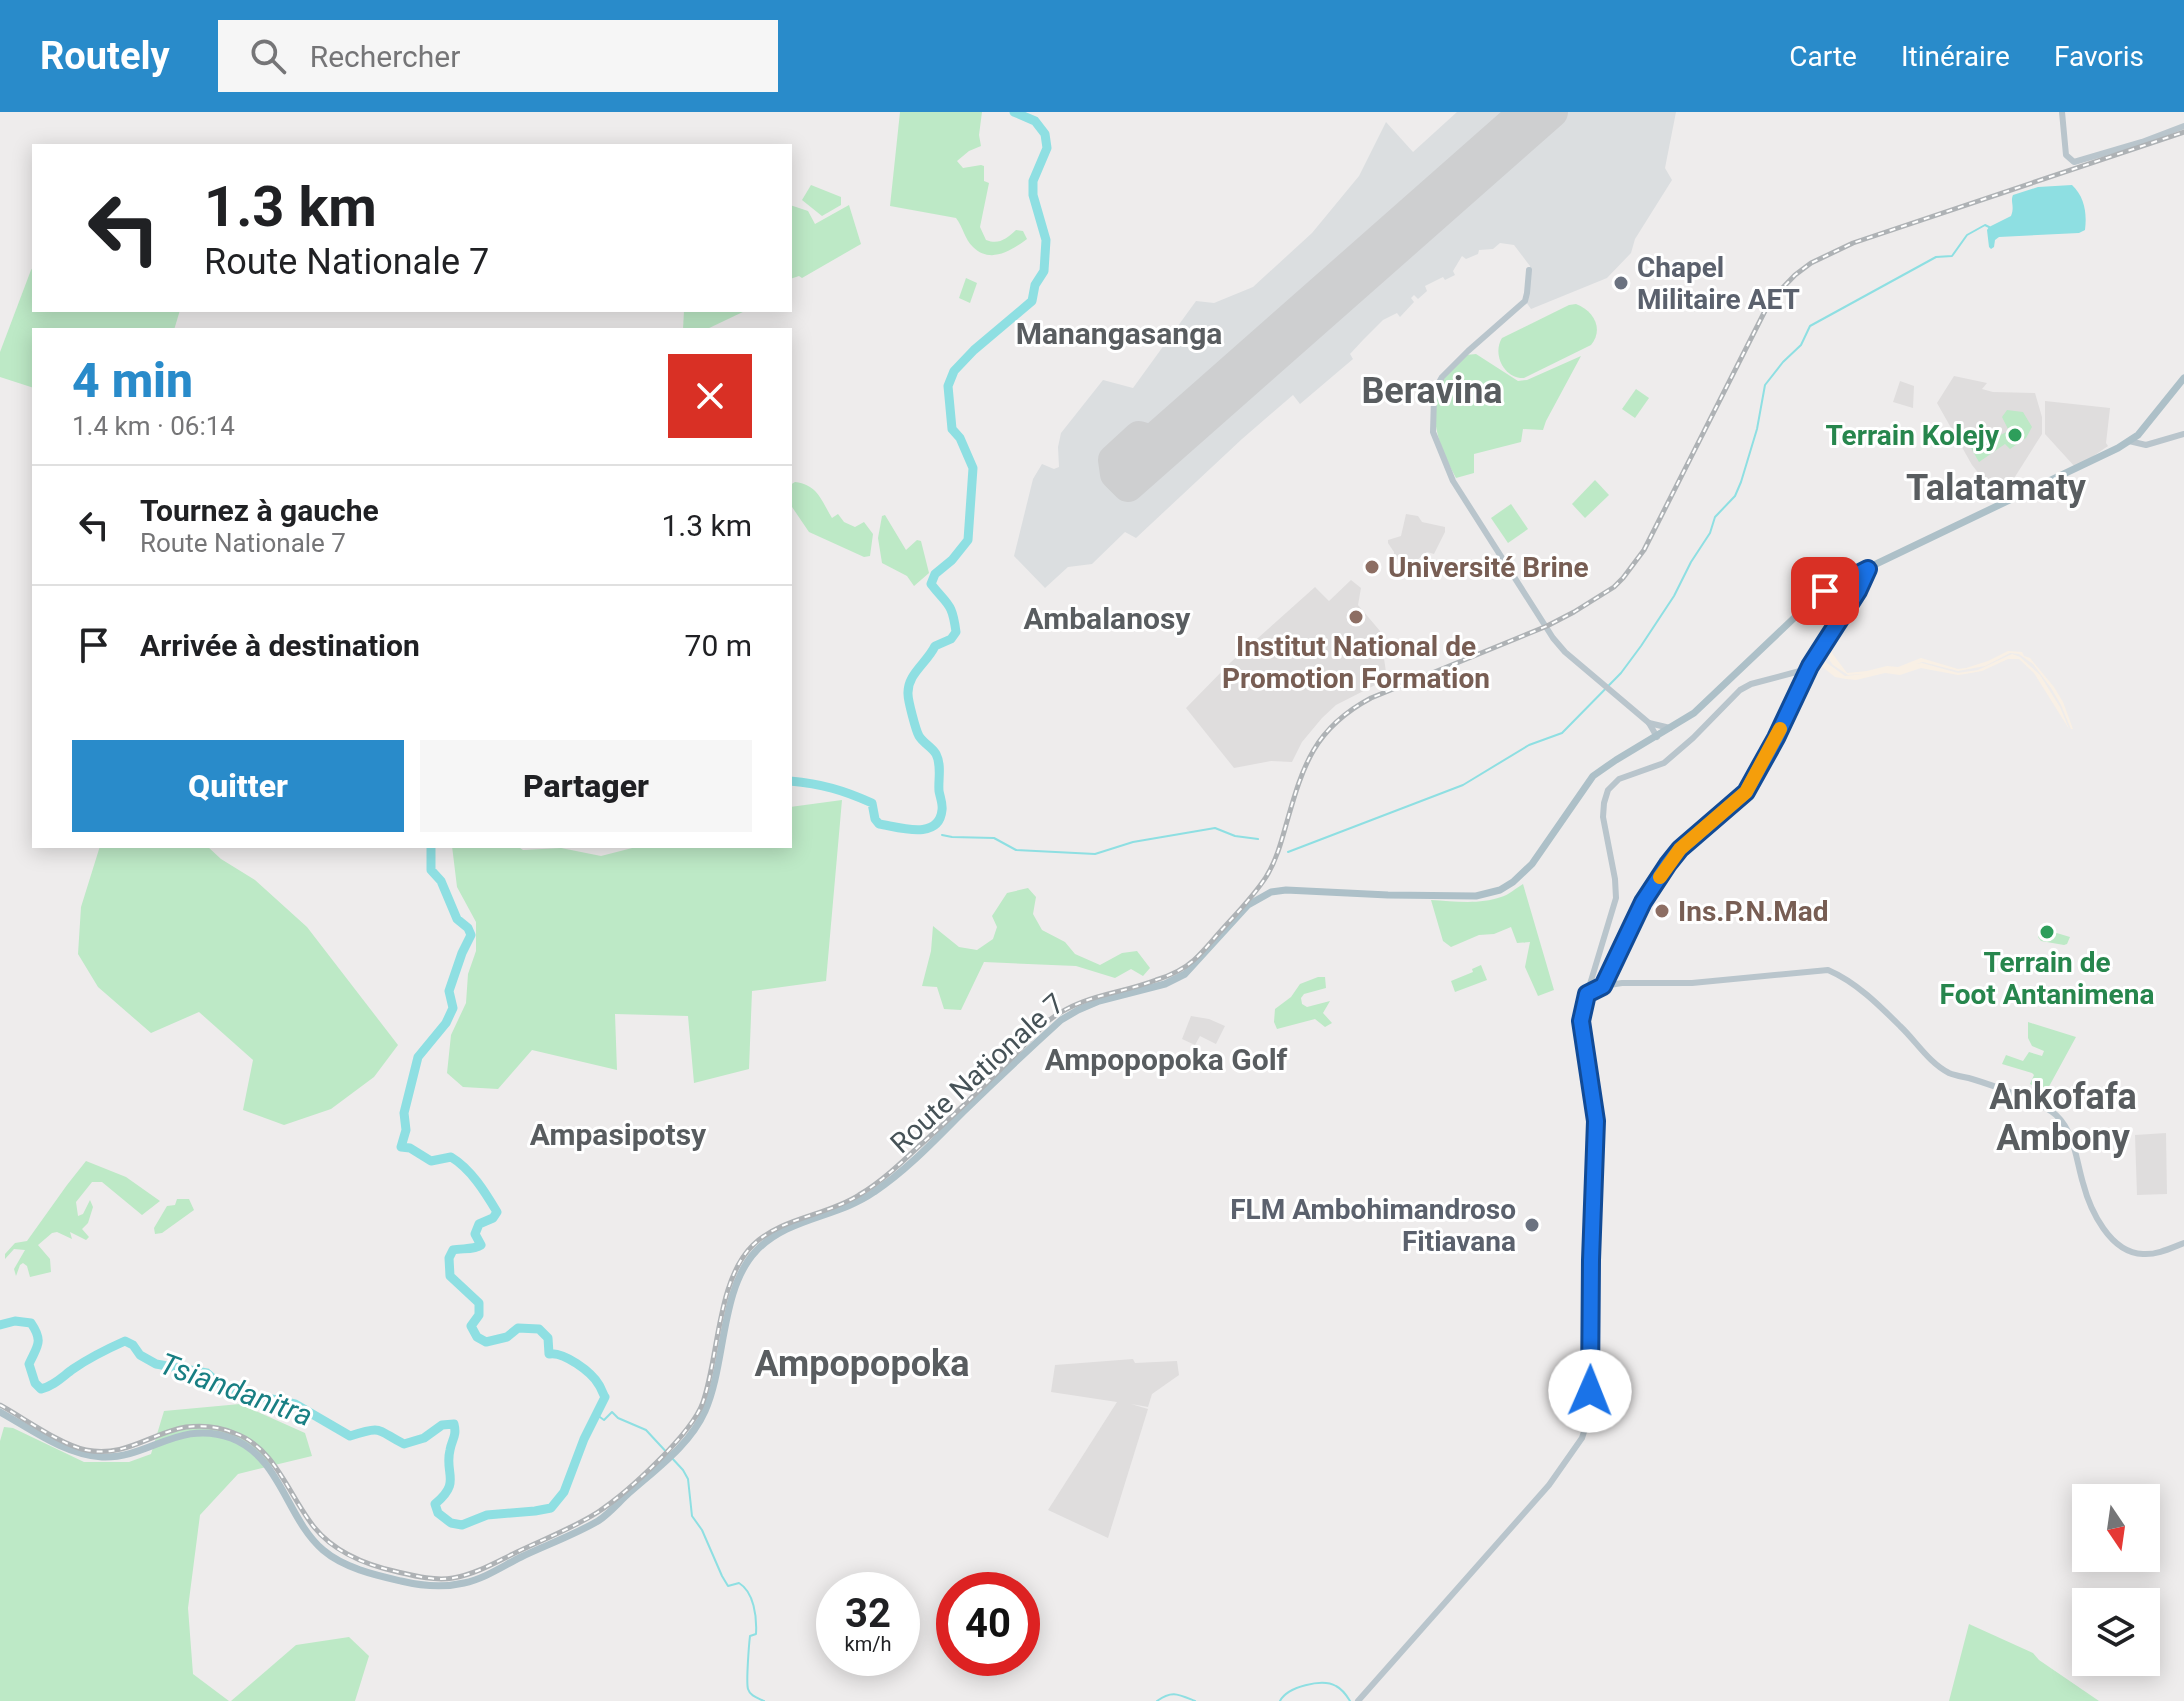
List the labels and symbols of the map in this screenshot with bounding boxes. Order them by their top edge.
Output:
place label: Chapel Militaire AET [1637,251,1800,316]
marker: Chapel Militaire AET [1612,274,1630,292]
district label: Manangasanga [1016,316,1222,351]
district label: Beravina [1361,370,1503,412]
place label: Terrain Kolejy [1826,419,2000,452]
marker: Terrain Kolejy [2006,426,2024,444]
district label: Talatamaty [1906,467,2087,509]
place label: Université Brine [1388,551,1589,584]
pin [1791,557,1859,625]
marker: Université Brine [1363,558,1381,576]
district label: Ambalanosy [1024,601,1191,636]
marker: Institut National de Promotion Formation [1347,608,1365,626]
place label: Institut National de Promotion Formation [1222,630,1490,695]
place label: Ins.P.N.Mad [1678,895,1829,928]
marker: Ins.P.N.Mad [1653,902,1671,920]
marker: Terrain de Foot Antanimena [2038,923,2056,941]
place label: Terrain de Foot Antanimena [1940,946,2154,1011]
street label: Route Nationale 7 [884,987,1071,1160]
district label: Ampopopoka Golf [1045,1042,1288,1077]
district label: Ankofafa Ambony [1989,1076,2137,1159]
district label: Ampasipotsy [530,1117,707,1152]
place label: FLM Ambohimandroso Fitiavana [1230,1193,1516,1258]
marker: FLM Ambohimandroso Fitiavana [1523,1216,1541,1234]
district label: Ampopopoka [754,1343,970,1385]
water label: Tsiandanitra [155,1346,317,1433]
position arrow [1548,1349,1632,1433]
north arrow [2072,1484,2160,1572]
speed limit sign: 40 [936,1572,1040,1676]

